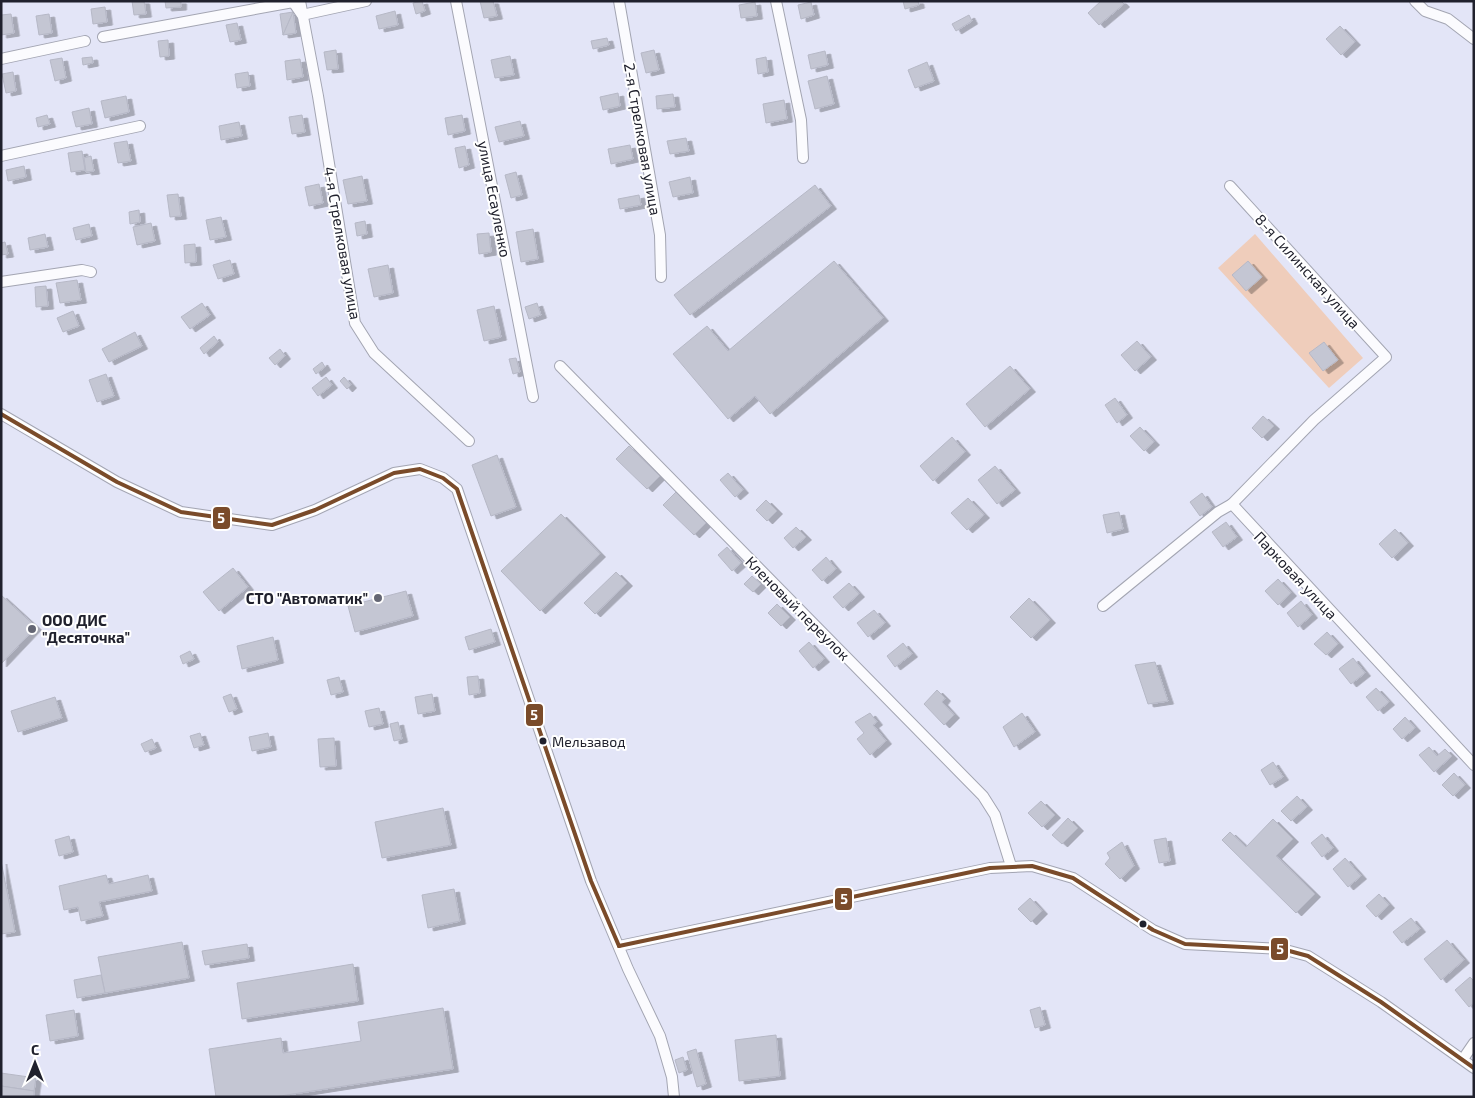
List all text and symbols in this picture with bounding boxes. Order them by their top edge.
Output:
street label: 2-я Стрелковая улица [620,61,665,217]
street label: улица Есауленко [474,139,515,259]
street label: 4-я Стрелковая улица [320,165,365,321]
street label: 8-я Силинская улица [1251,210,1364,333]
line badge: 5 [212,506,231,530]
text: 5 [217,509,225,526]
street label: Парковая улица [1250,527,1341,623]
street label: Кленовый переулок [741,552,854,665]
place label: СТО "Автоматик" [246,589,368,607]
marker: СТО "Автоматик" [372,592,384,604]
place label: ООО ДИС "Десяточка" [42,611,130,646]
marker: ООО ДИС "Десяточка" [26,623,38,635]
line badge: 5 [525,703,544,727]
text: 5 [530,706,538,723]
place label: Мельзавод [552,733,625,750]
marker: Мельзавод [538,736,548,746]
line badge: 5 [834,887,853,911]
text: 5 [840,890,848,907]
unlabelled marker [1138,919,1148,929]
line badge: 5 [1270,937,1289,961]
text: 5 [1276,940,1284,957]
north arrow [10,1038,60,1088]
text: С [31,1041,39,1058]

